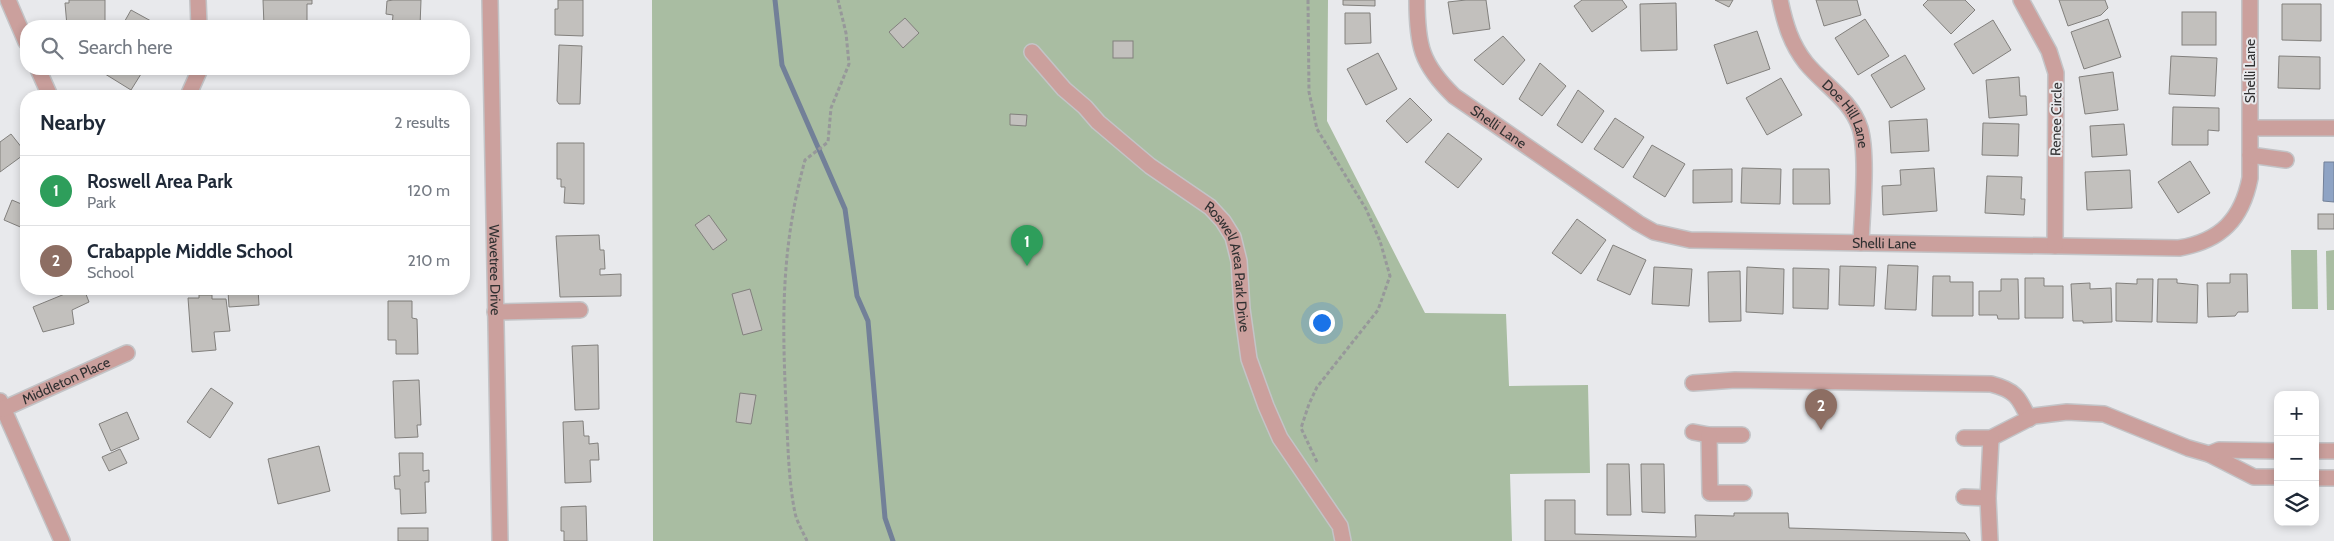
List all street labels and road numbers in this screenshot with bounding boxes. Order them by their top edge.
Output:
street label: Shelli Lane [2241,39,2259,103]
street label: Doe Hill Lane [1818,75,1872,149]
street label: Renee Circle [2046,82,2066,156]
street label: Shelli Lane [1467,101,1530,152]
street label: Roswell Area Park Drive [1201,197,1254,333]
street label: Wavetree Drive [485,224,505,316]
street label: Shelli Lane [1852,234,1917,253]
street label: Middleton Place [19,353,113,408]

